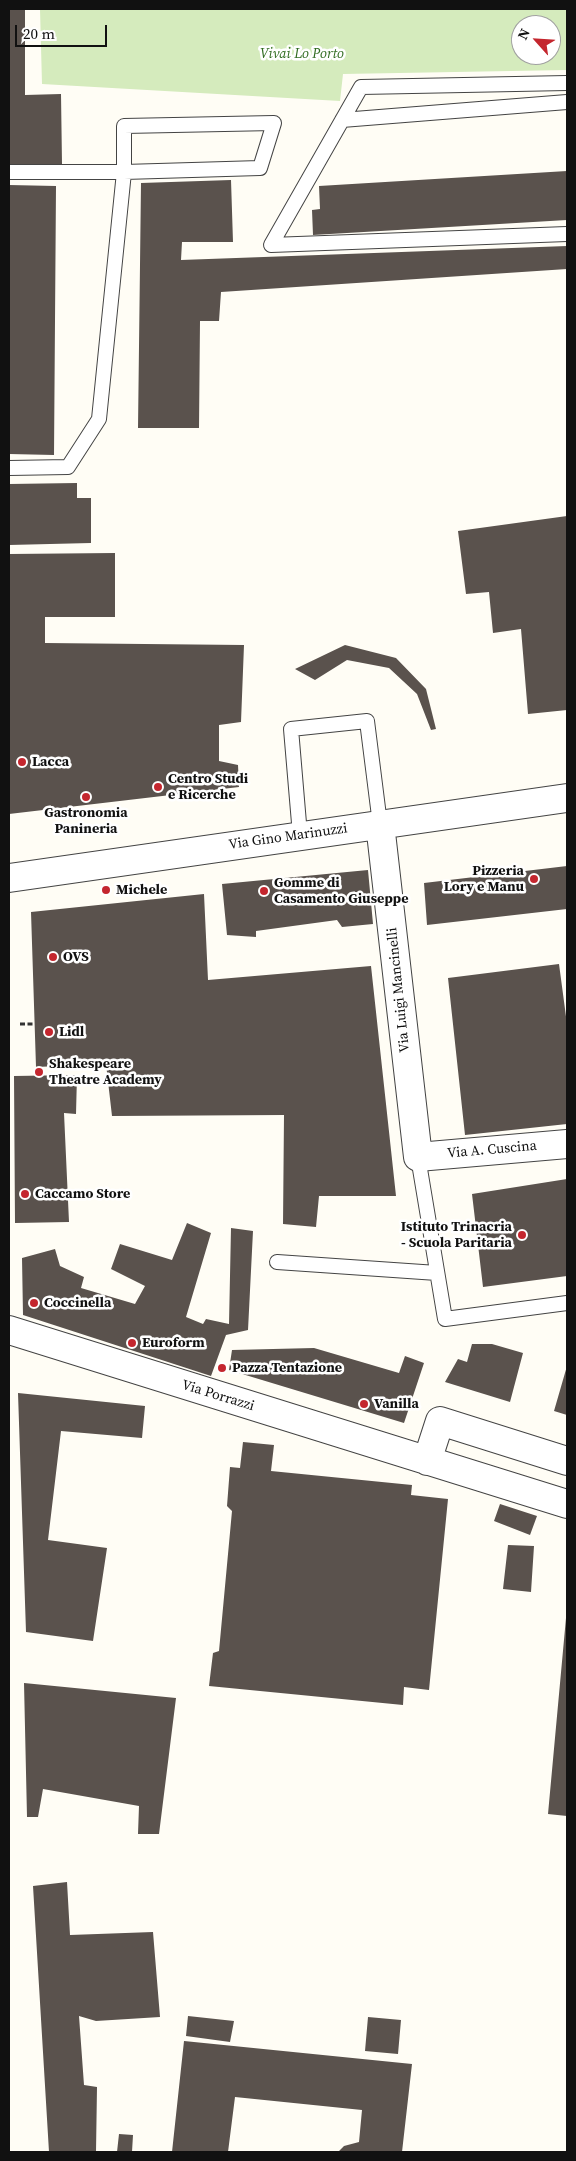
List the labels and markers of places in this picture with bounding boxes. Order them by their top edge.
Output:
place label: Lacca [32,754,69,770]
marker: Lacca [16,756,28,768]
place label: Centro Studi e Ricerche [168,771,248,804]
marker: Centro Studi e Ricerche [152,781,164,793]
marker: Gastronomia Panineria [80,791,92,803]
place label: Gastronomia Panineria [44,805,128,838]
place label: Pizzeria Lory e Manu [444,863,524,896]
marker: Pizzeria Lory e Manu [528,873,540,885]
place label: Gomme di Casamento Giuseppe [274,875,409,908]
place label: Michele [116,882,167,898]
marker: Michele [100,884,112,896]
marker: Gomme di Casamento Giuseppe [258,885,270,897]
place label: OVS [63,949,89,965]
marker: OVS [47,951,59,963]
place label: Lidl [59,1024,84,1040]
marker: Lidl [43,1026,55,1038]
place label: Shakespeare Theatre Academy [49,1056,162,1088]
marker: Shakespeare Theatre Academy [33,1066,45,1078]
place label: Caccamo Store [35,1186,130,1202]
marker: Caccamo Store [19,1188,31,1200]
place label: Istituto Trinacria - Scuola Paritaria [401,1219,512,1252]
marker: Istituto Trinacria - Scuola Paritaria [516,1229,528,1241]
place label: Coccinella [44,1295,111,1311]
marker: Coccinella [28,1297,40,1309]
place label: Euroform [142,1335,205,1351]
marker: Euroform [126,1337,138,1349]
place label: Pazza Tentazione [232,1360,342,1376]
marker: Pazza Tentazione [216,1362,228,1374]
place label: Vanilla [374,1396,419,1412]
marker: Vanilla [358,1398,370,1410]

